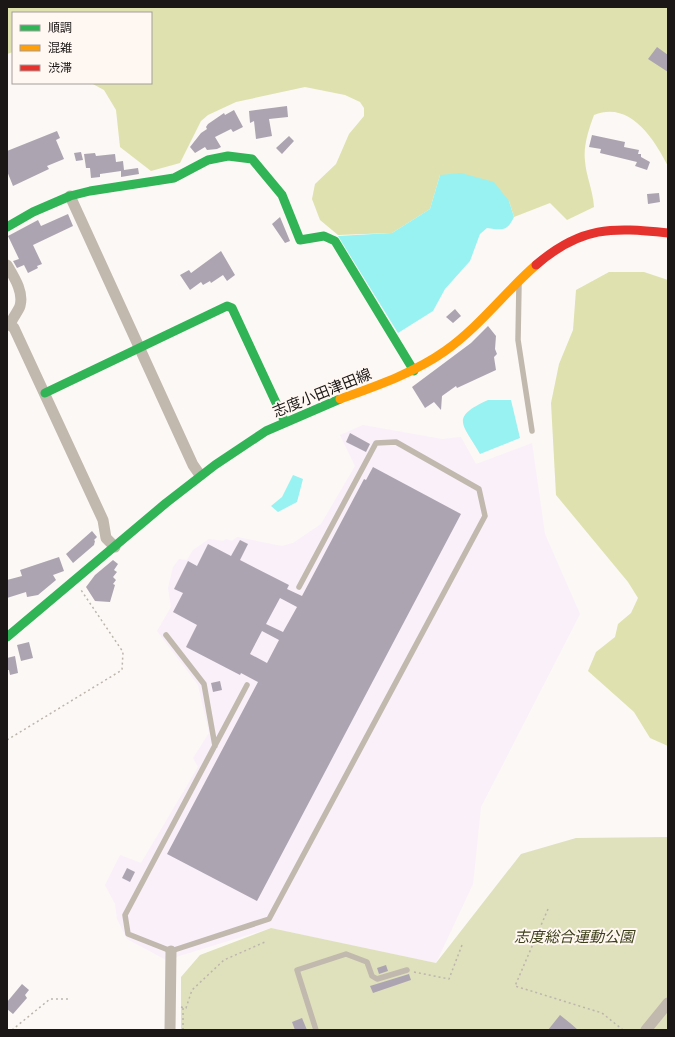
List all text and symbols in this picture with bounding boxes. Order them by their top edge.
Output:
legend [12,12,152,84]
text: 順調 [48,19,72,38]
text: 混雑 [48,39,72,58]
text: 渋滞 [48,59,72,78]
street label: 志度小田津田線 [269,363,375,424]
park label: 志度総合運動公園 [514,926,636,949]

